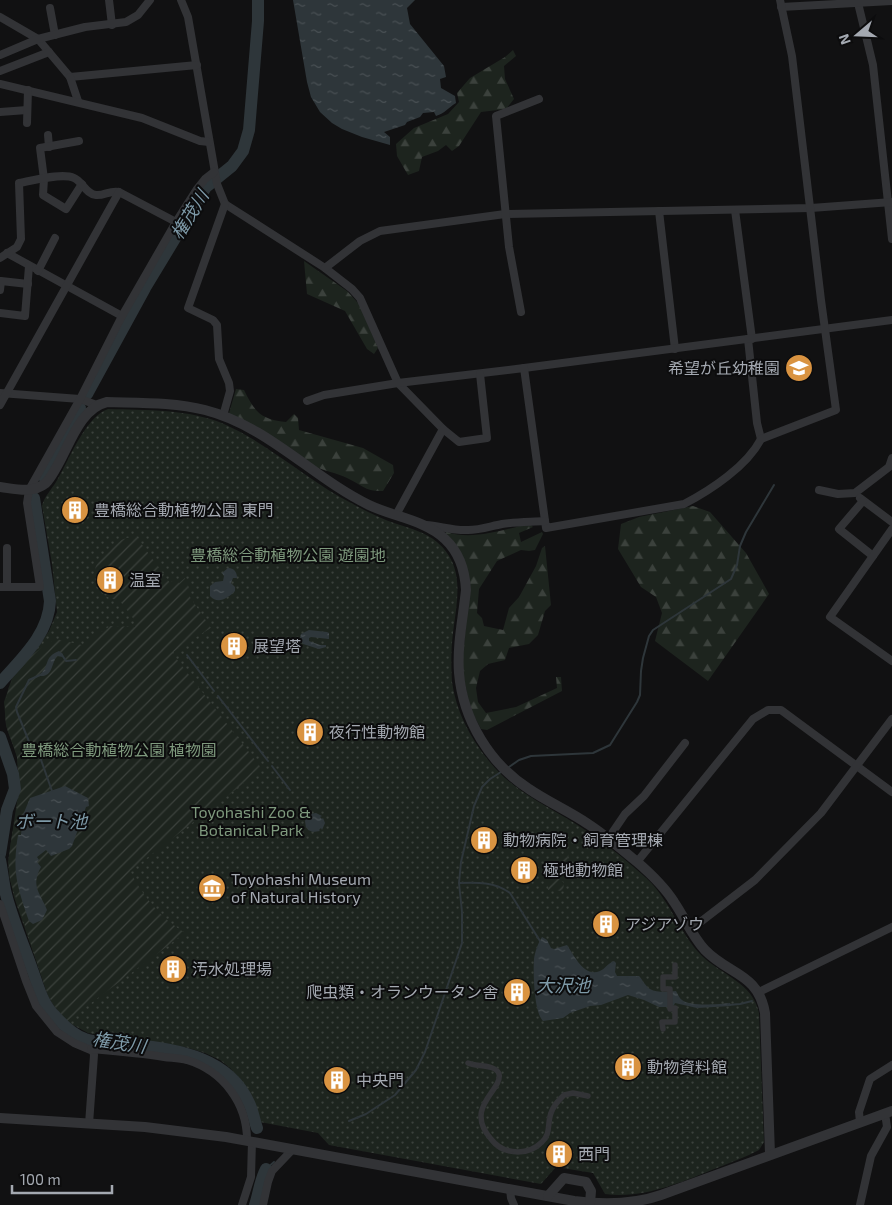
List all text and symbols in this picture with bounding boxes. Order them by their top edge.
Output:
north arrow [832,10,882,60]
text: N [835,32,854,47]
water label: 権茂川 [166,184,214,243]
school or university icon: 希望が丘幼稚園 [784,353,814,383]
place label: 希望が丘幼稚園 [668,358,780,377]
building icon: 豊橋総合動植物公園 東門 [60,495,90,525]
place label: 豊橋総合動植物公園 東門 [94,500,274,519]
park label: 豊橋総合動植物公園 遊園地 [190,545,386,564]
building icon: 温室 [95,565,125,595]
place label: 温室 [129,570,161,589]
building icon: 展望塔 [219,631,249,661]
place label: 展望塔 [253,636,301,655]
building icon: 夜行性動物館 [295,717,325,747]
place label: 夜行性動物館 [329,722,425,741]
park label: 豊橋総合動植物公園 植物園 [21,740,217,759]
park label: Toyohashi Zoo & Botanical Park [191,802,311,839]
water label: ボート池 [15,810,89,832]
building icon: 動物病院・飼育管理棟 [469,825,499,855]
place label: 動物病院・飼育管理棟 [503,830,663,849]
building icon: 極地動物館 [509,855,539,885]
place label: 極地動物館 [543,860,623,879]
place label: Toyohashi Museum of Natural History [231,869,371,906]
museum icon: Toyohashi Museum of Natural History [197,873,227,903]
building icon: アジアゾウ [591,909,621,939]
place label: アジアゾウ [625,914,704,933]
building icon: 汚水処理場 [158,954,188,984]
place label: 汚水処理場 [192,959,272,978]
water label: 大沢池 [536,974,592,996]
building icon: 爬虫類・オランウータン舎 [502,977,532,1007]
place label: 爬虫類・オランウータン舎 [306,982,498,1001]
water label: 権茂川 [91,1027,150,1057]
building icon: 動物資料館 [613,1052,643,1082]
place label: 動物資料館 [647,1057,727,1076]
building icon: 中央門 [322,1065,352,1095]
place label: 中央門 [356,1070,404,1089]
building icon: 西門 [544,1139,574,1169]
place label: 西門 [578,1144,610,1163]
scale bar [12,1162,112,1194]
text: 100 m [20,1170,61,1188]

